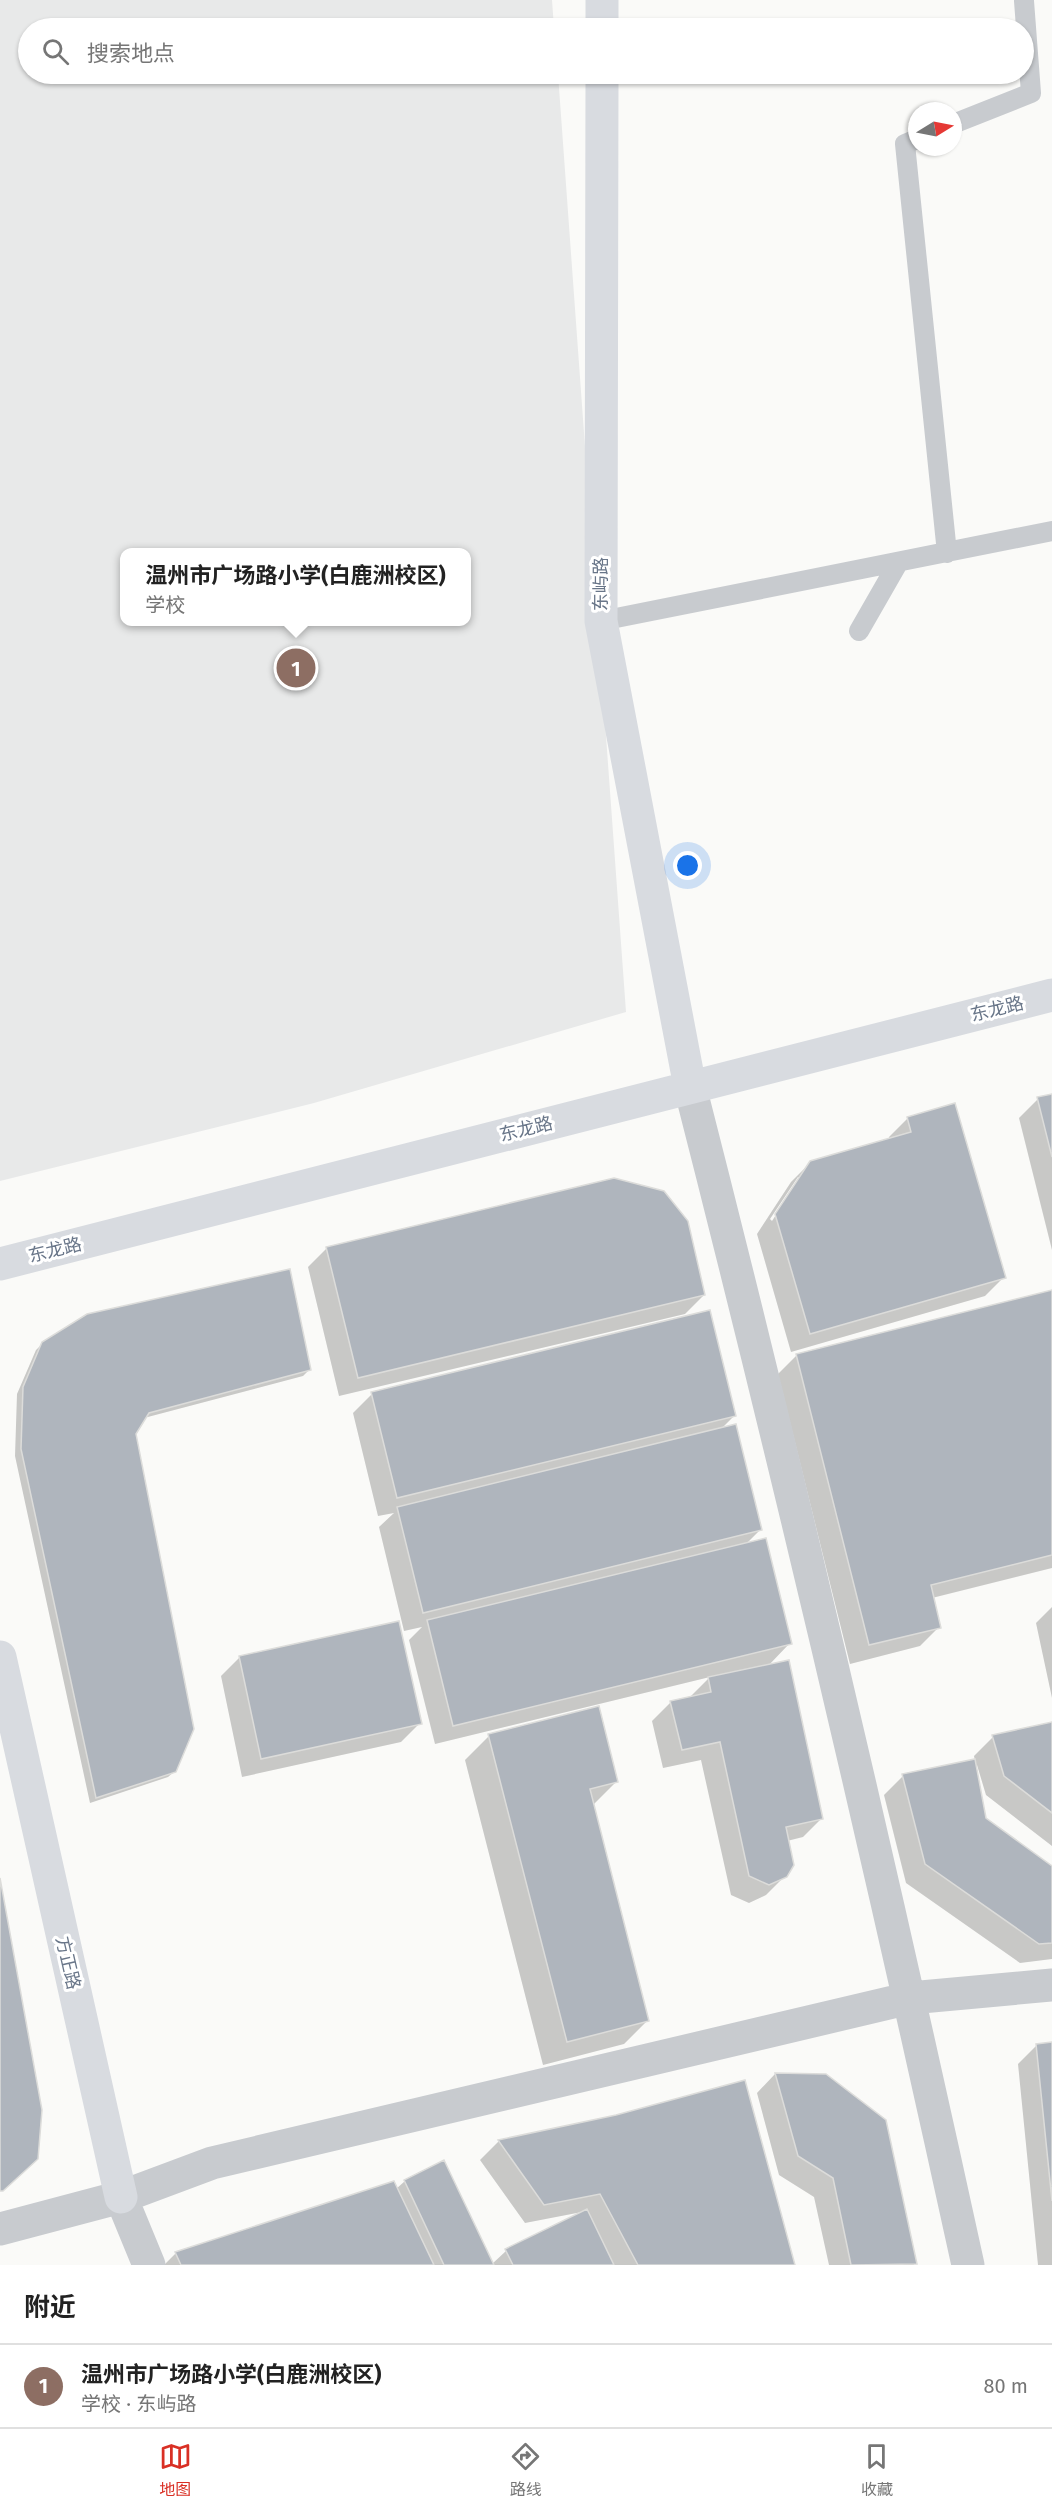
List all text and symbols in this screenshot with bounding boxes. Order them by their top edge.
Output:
search box [18,18,1034,84]
icon: search [39,35,72,68]
text: 搜索地点 [87,40,175,67]
north arrow [908,102,962,156]
popup [120,548,471,626]
street label: 东屿路 [590,557,612,611]
text: 温州市广场路小学(白鹿洲校区) [145,562,446,589]
text: 学校 [145,593,185,617]
pin: 1 [276,646,316,690]
your location [673,851,702,880]
street label: 东龙路 [968,992,1026,1026]
street label: 东龙路 [497,1112,555,1146]
street label: 东龙路 [26,1233,84,1267]
street label: 方正路 [51,1934,85,1992]
text: 附近 [24,2292,76,2323]
text: 温州市广场路小学(白鹿洲校区) [81,2361,381,2388]
text: 1 [39,2374,48,2398]
text: 80 m [983,2374,1028,2398]
text: 学校 · 东屿路 [81,2392,196,2416]
tab: 地图 [159,2440,192,2500]
tab: 路线 [509,2440,542,2500]
tab: 收藏 [860,2440,893,2500]

